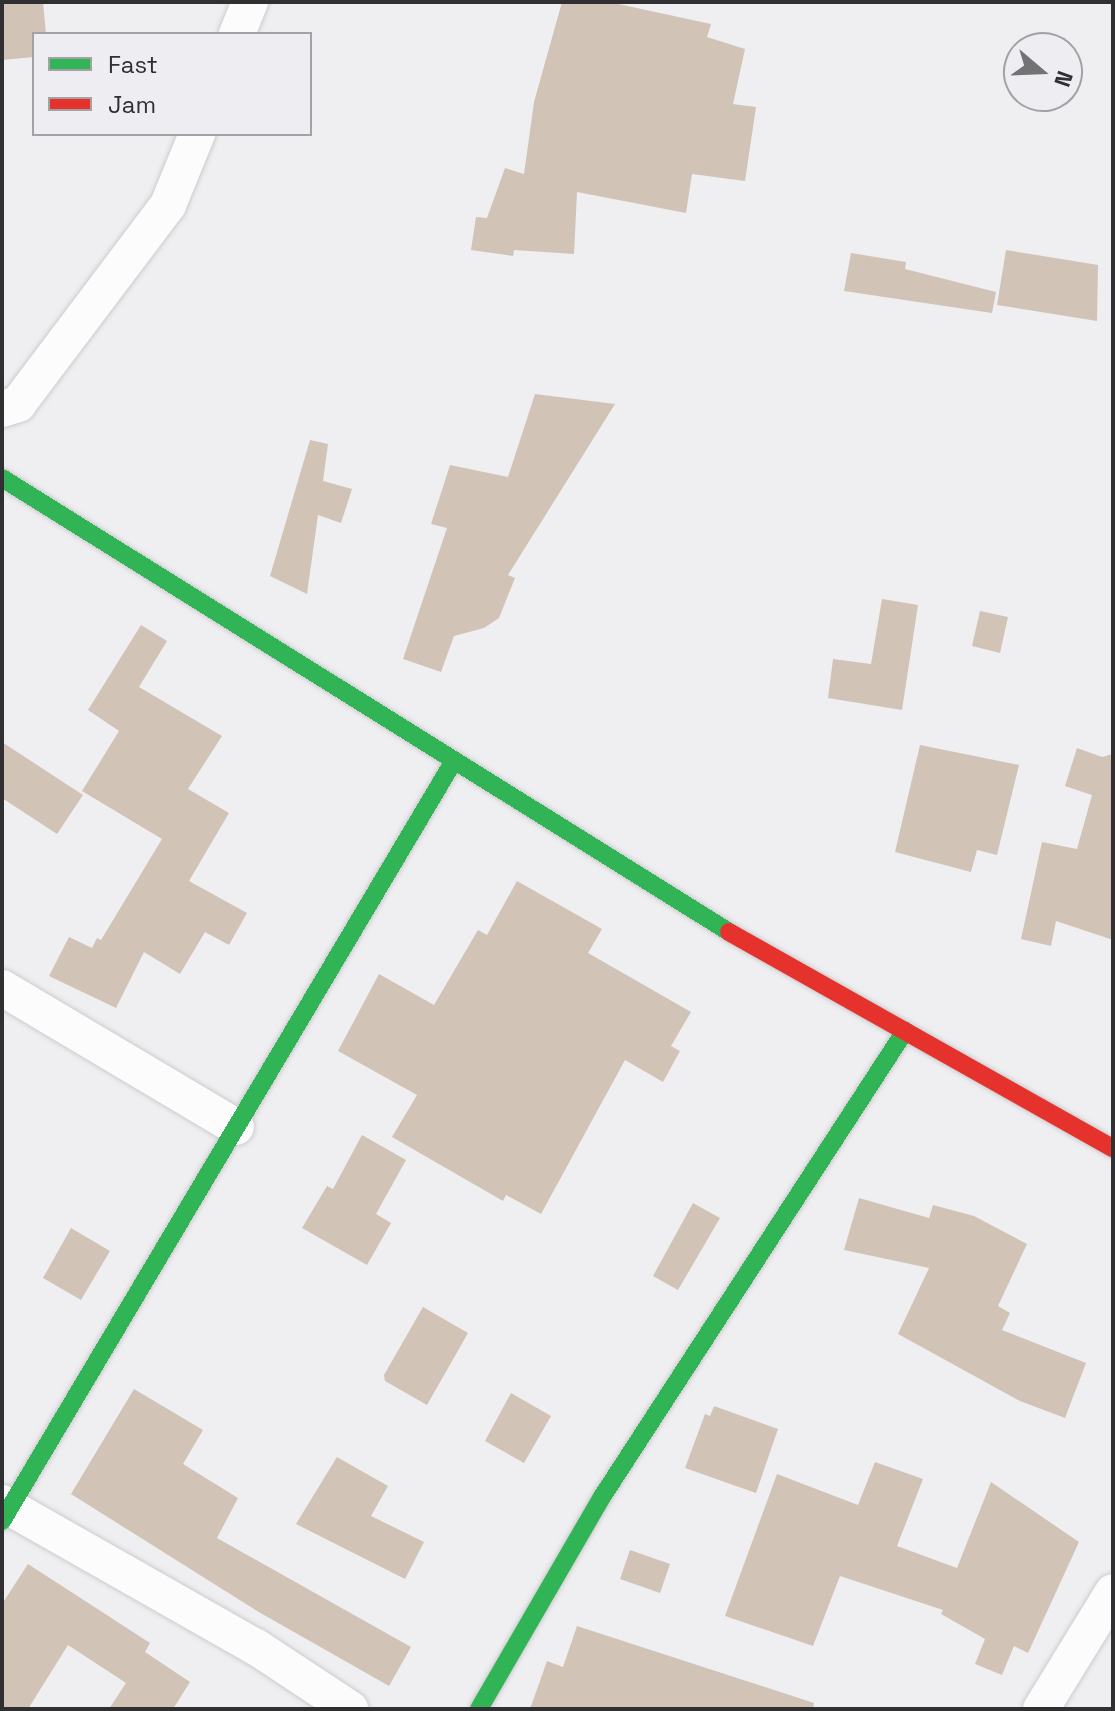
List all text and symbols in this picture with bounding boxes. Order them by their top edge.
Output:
legend [32,32,312,136]
north arrow [1003,32,1083,112]
text: Fast [108,49,158,80]
text: N [1048,68,1079,91]
text: Jam [108,89,156,120]

